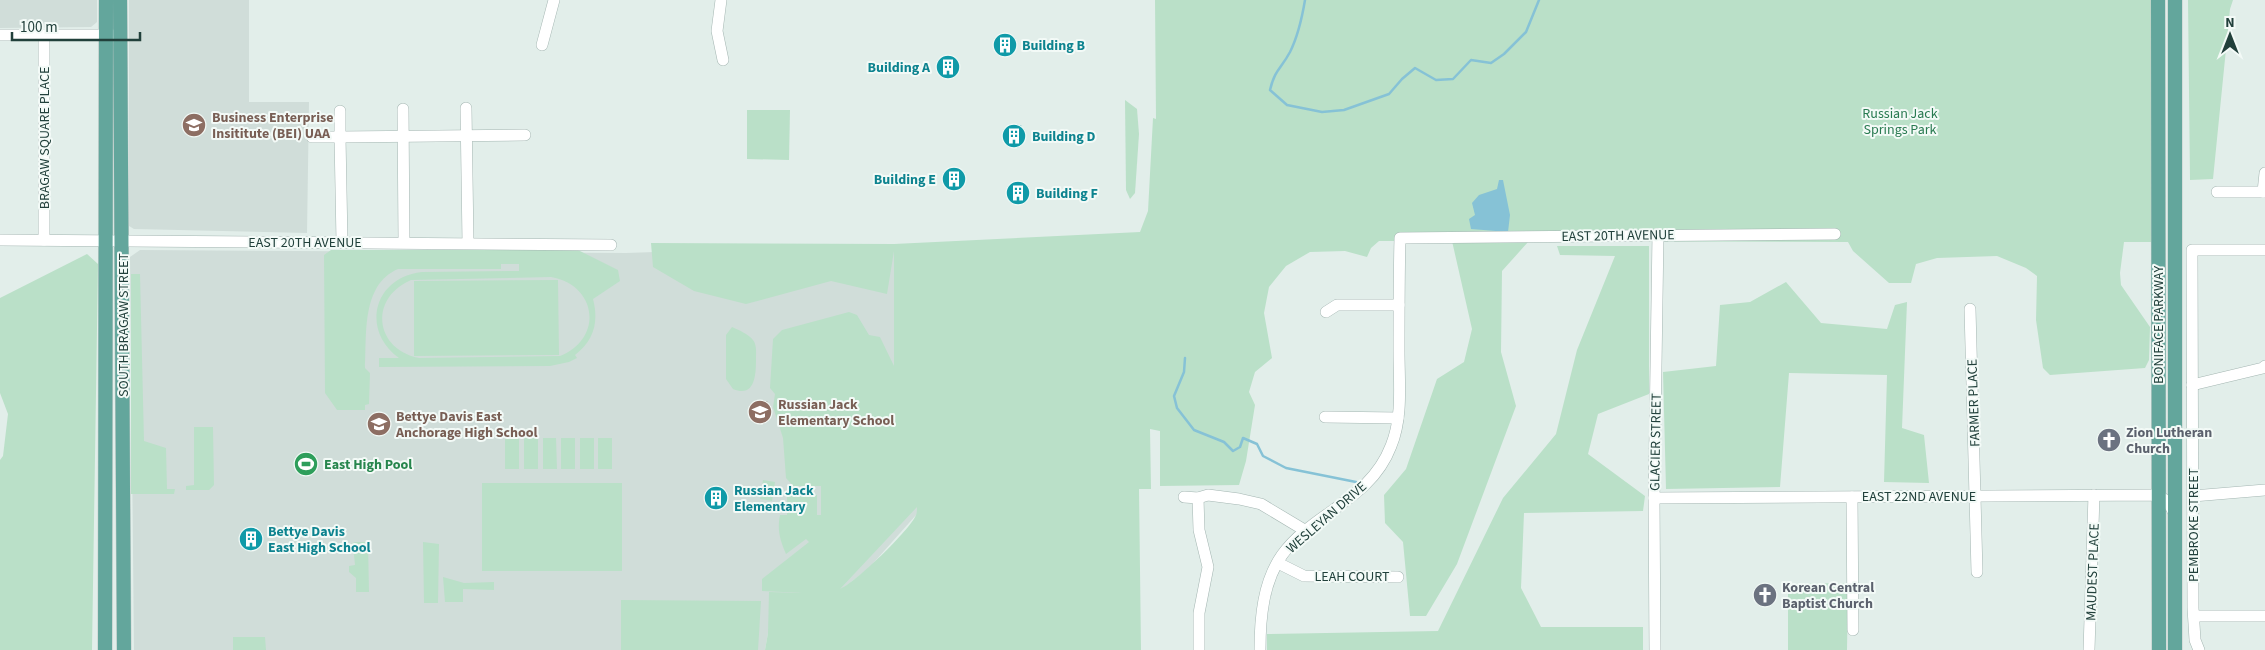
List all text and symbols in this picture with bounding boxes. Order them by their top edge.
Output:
scale bar [12,10,140,42]
north arrow [2205,10,2255,60]
text: N [2225,13,2235,33]
text: 100 m [20,17,58,38]
building icon: Building B [992,32,1018,58]
place label: Building B [1022,36,1085,56]
building icon: Building A [935,54,961,80]
place label: Building A [868,58,931,78]
street label: BRAGAW SQUARE PLACE [35,67,55,209]
park label: Russian Jack Springs Park [1862,104,1938,140]
place label: Business Enterprise Insititute (BEI) UAA [212,108,333,144]
school or university icon: Business Enterprise Insititute (BEI) UAA [181,112,207,138]
building icon: Building D [1001,123,1027,149]
place label: Building D [1032,127,1095,147]
building icon: Building E [941,166,967,192]
place label: Building E [874,170,936,190]
building icon: Building F [1005,180,1031,206]
place label: Building F [1036,184,1098,204]
street label: EAST 20TH AVENUE [1561,225,1675,247]
street label: EAST 20TH AVENUE [248,233,362,253]
street label: SOUTH BRAGAW STREET [114,253,134,397]
street label: BONIFACE PARKWAY [2149,266,2169,384]
street label: FARMER PLACE [1962,359,1986,447]
street label: GLACIER STREET [1645,393,1667,491]
place label: Russian Jack Elementary School [778,395,894,431]
school or university icon: Russian Jack Elementary School [747,399,773,425]
place label: Bettye Davis East Anchorage High School [395,407,538,443]
school or university icon: Bettye Davis East Anchorage High School [366,411,392,437]
place label: Zion Lutheran Church [2126,423,2212,459]
church icon: Zion Lutheran Church [2096,427,2122,453]
sports icon: East High Pool [293,451,319,477]
place label: East High Pool [324,455,412,475]
street label: PEMBROKE STREET [2184,467,2204,582]
street label: WESLEYAN DRIVE [1282,477,1371,558]
place label: Russian Jack Elementary [734,481,814,517]
building icon: Russian Jack Elementary [703,485,729,511]
street label: EAST 22ND AVENUE [1862,487,1976,507]
place label: Bettye Davis East High School [268,522,371,558]
street label: MAUDEST PLACE [2081,523,2105,621]
building icon: Bettye Davis East High School [238,526,264,552]
street label: LEAH COURT [1315,567,1390,587]
place label: Korean Central Baptist Church [1782,578,1874,614]
church icon: Korean Central Baptist Church [1752,582,1778,608]

